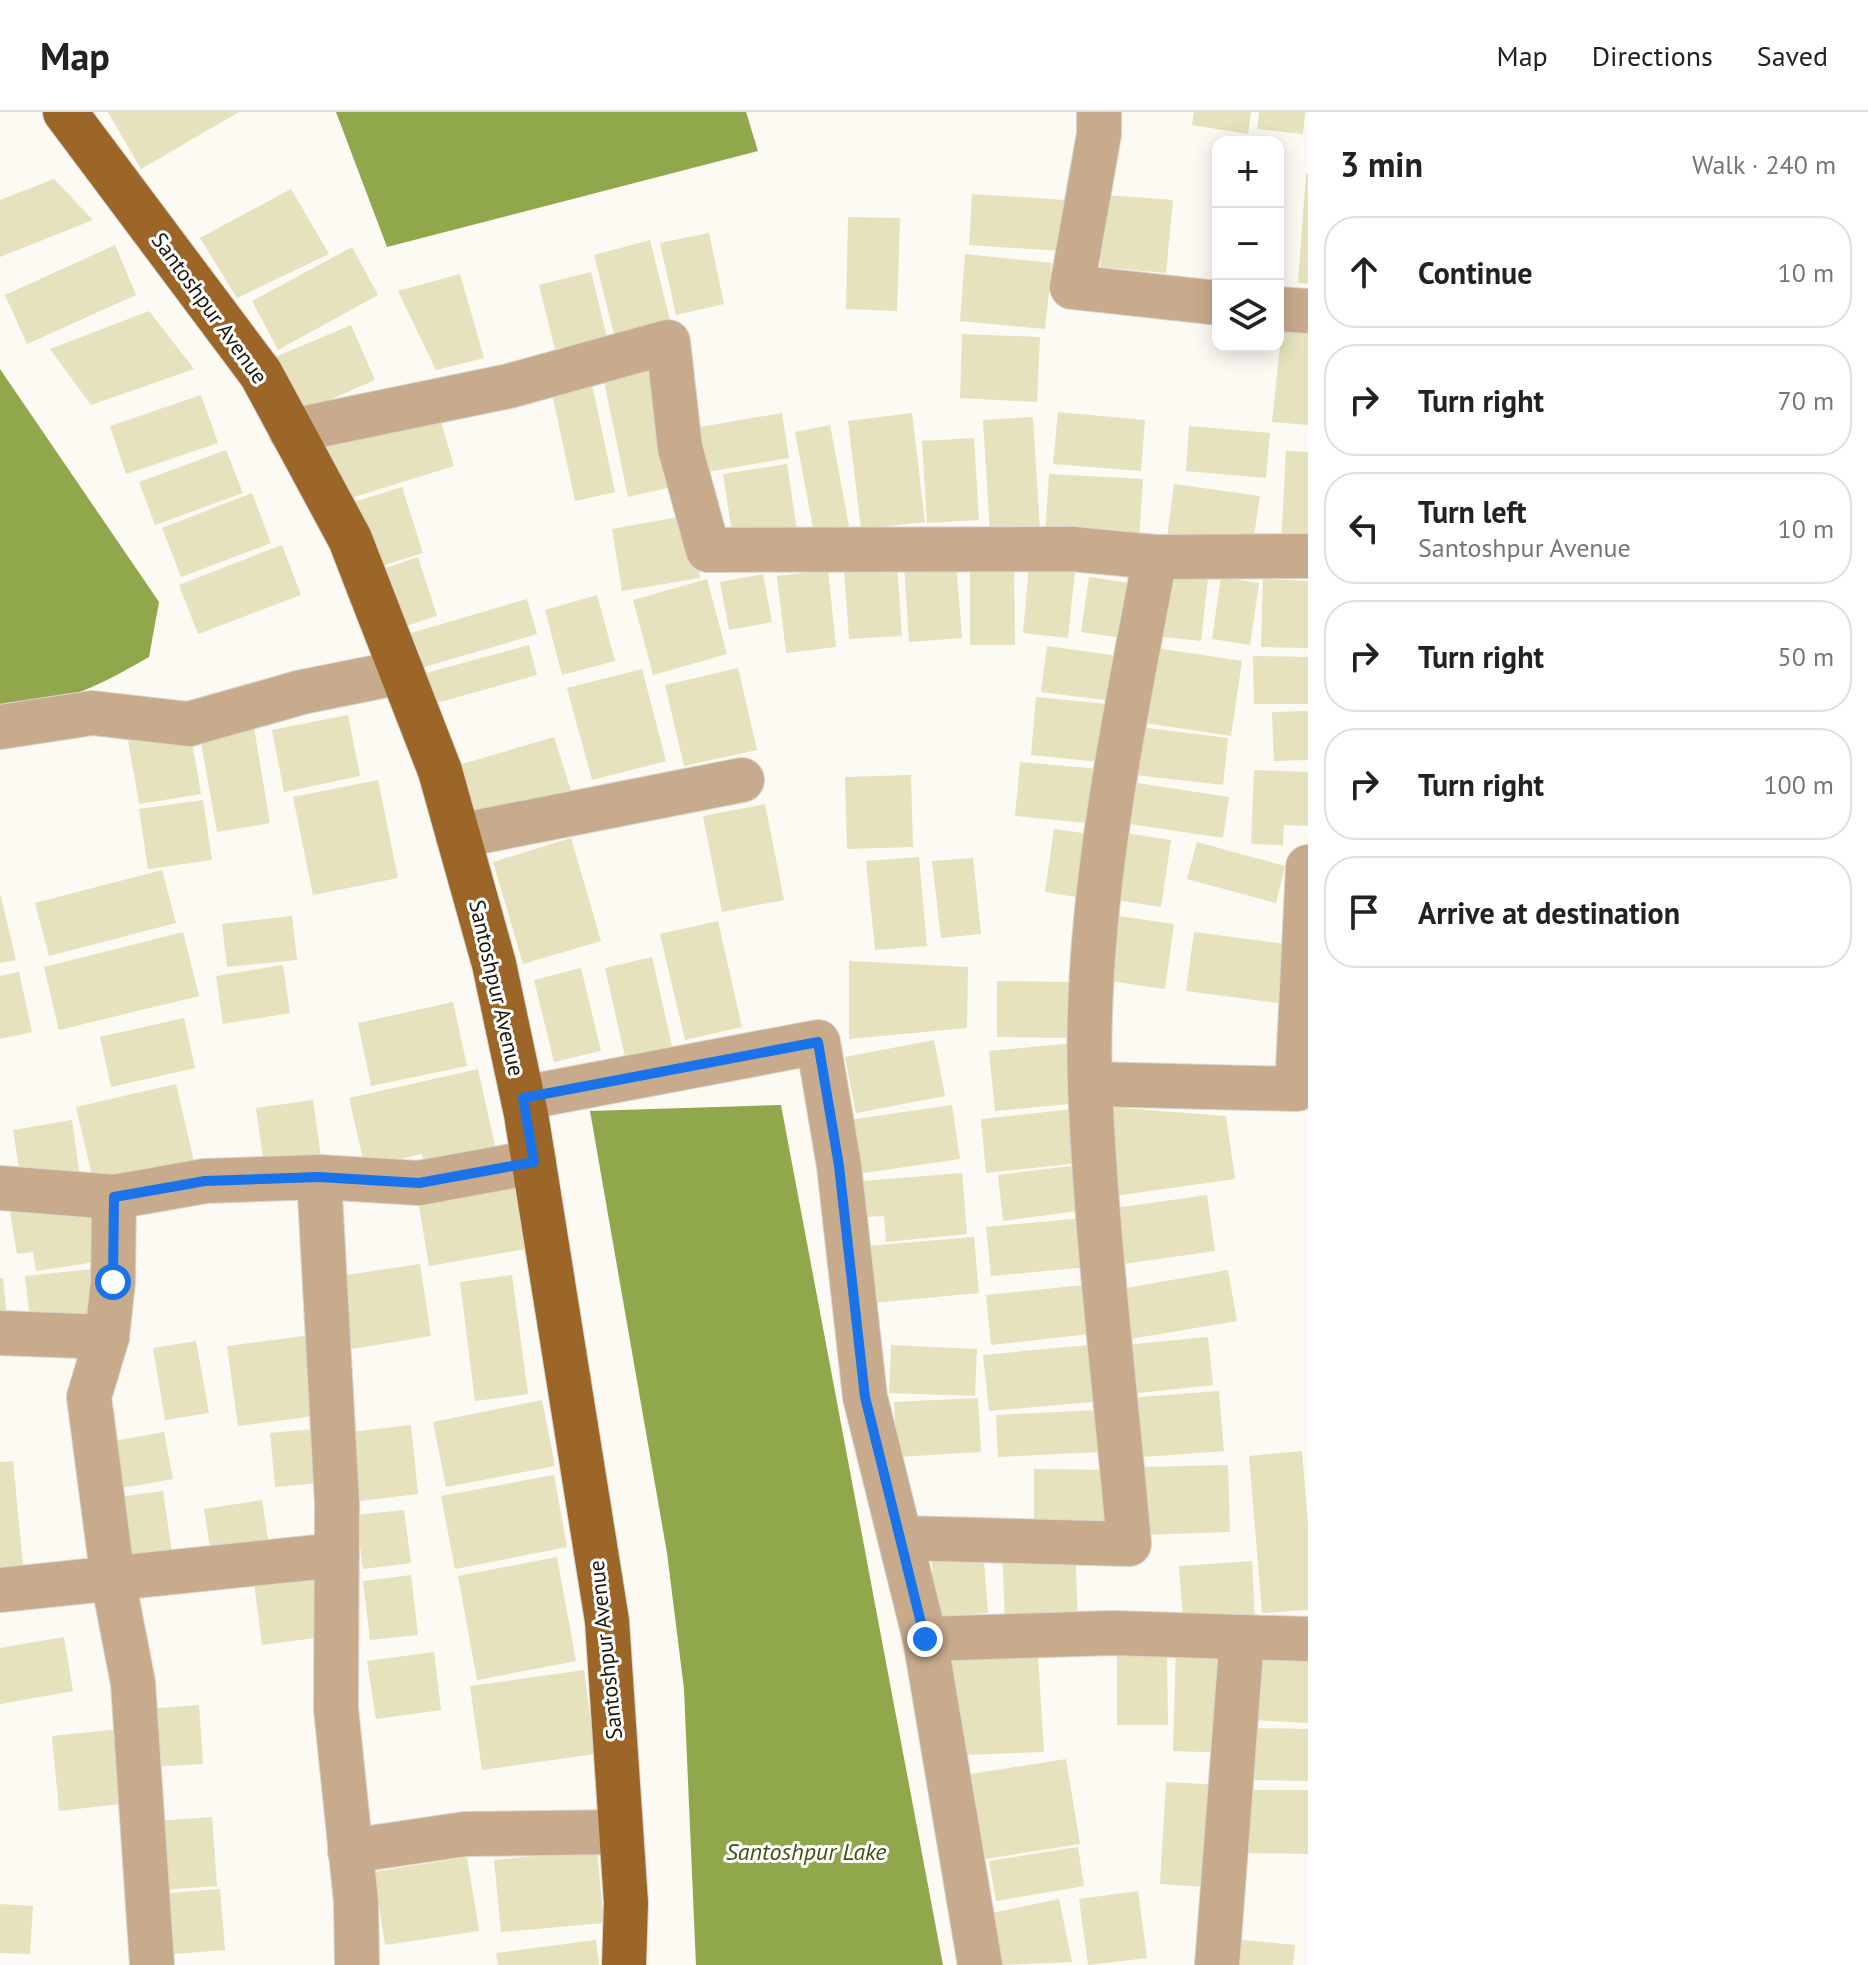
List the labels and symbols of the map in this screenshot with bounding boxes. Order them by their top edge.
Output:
street label: Santoshpur Avenue [146,227,274,389]
street label: Santoshpur Avenue [463,897,531,1079]
route start [95,1264,131,1300]
street label: Santoshpur Avenue [582,1559,628,1741]
route end [907,1621,943,1657]
water label: Santoshpur Lake [726,1836,886,1867]

